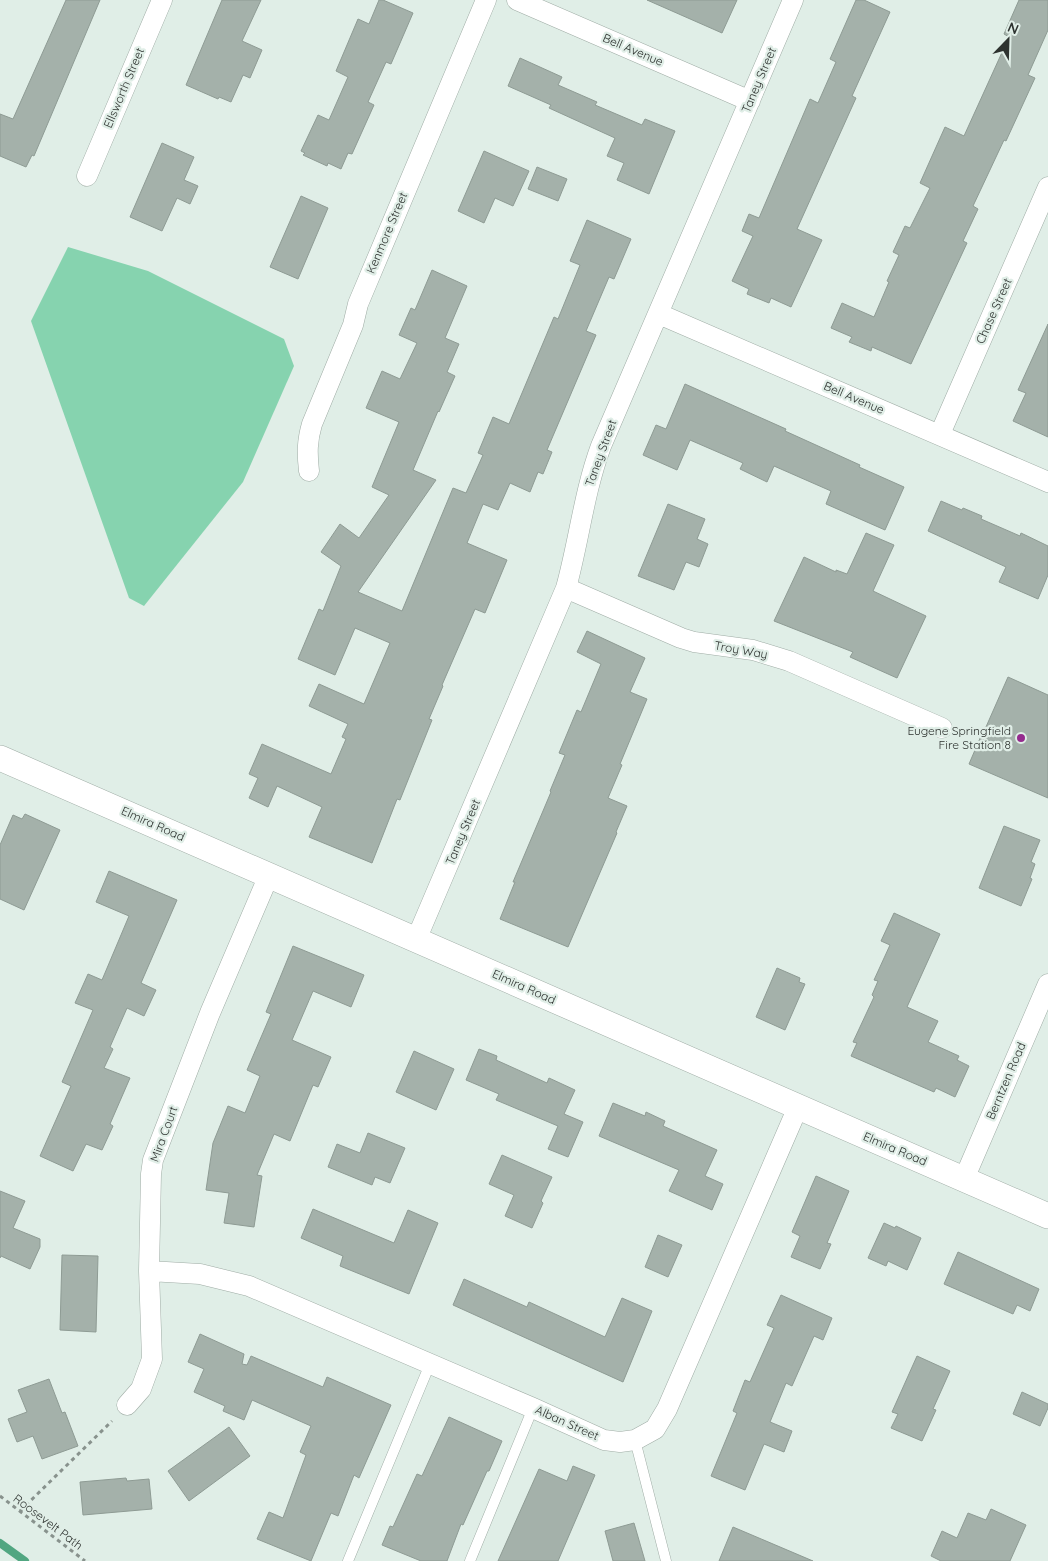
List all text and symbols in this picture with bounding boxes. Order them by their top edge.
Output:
north arrow [983,15,1033,65]
text: N [1005,18,1021,38]
street label: Bell Avenue [601,30,666,69]
street label: Ellsworth Street [100,45,147,130]
street label: Taney Street [738,45,779,115]
street label: Kenmore Street [363,190,410,276]
street label: Chase Street [972,276,1015,346]
street label: Bell Avenue [822,378,887,417]
street label: Taney Street [582,417,620,488]
street label: Troy Way [713,637,769,662]
place label: Eugene Springfield Fire Station 8 [907,723,1011,752]
marker: Eugene Springfield Fire Station 8 [1015,732,1027,744]
street label: Taney Street [442,797,483,867]
street label: Elmira Road [119,803,187,844]
street label: Elmira Road [490,966,558,1007]
street label: Berntzen Road [982,1040,1029,1122]
street label: Mira Court [147,1104,181,1164]
street label: Elmira Road [861,1128,929,1169]
street label: Alban Street [533,1402,601,1443]
street label: Roosevelt Path [11,1491,86,1553]

